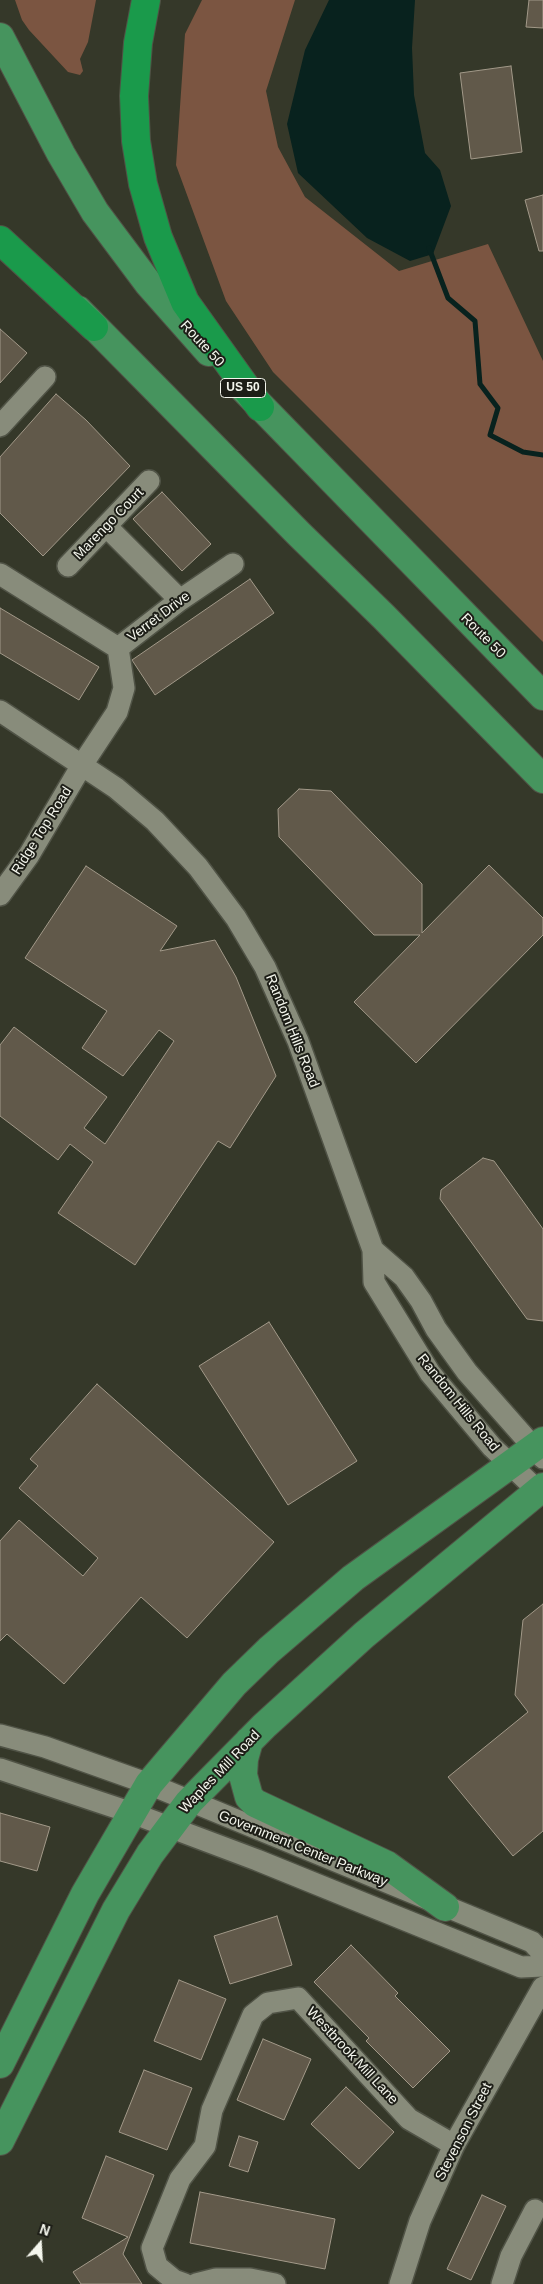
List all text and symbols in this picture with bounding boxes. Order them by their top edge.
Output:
street label: Route 50 [176,317,228,371]
road number: US 50 [220,378,266,398]
street label: Marengo Court [71,485,147,563]
street label: Verret Drive [124,588,194,646]
street label: Route 50 [457,610,509,662]
street label: Ridge Top Road [8,784,76,878]
street label: Random Hills Road [262,972,322,1090]
street label: Random Hills Road [414,1351,502,1455]
street label: Waples Mill Road [176,1727,264,1817]
street label: Government Center Parkway [216,1807,390,1891]
street label: Westbrook Mill Lane [303,2004,401,2108]
street label: Stevenson Street [432,2080,496,2184]
north arrow [15,2219,65,2269]
text: N [37,2221,52,2239]

